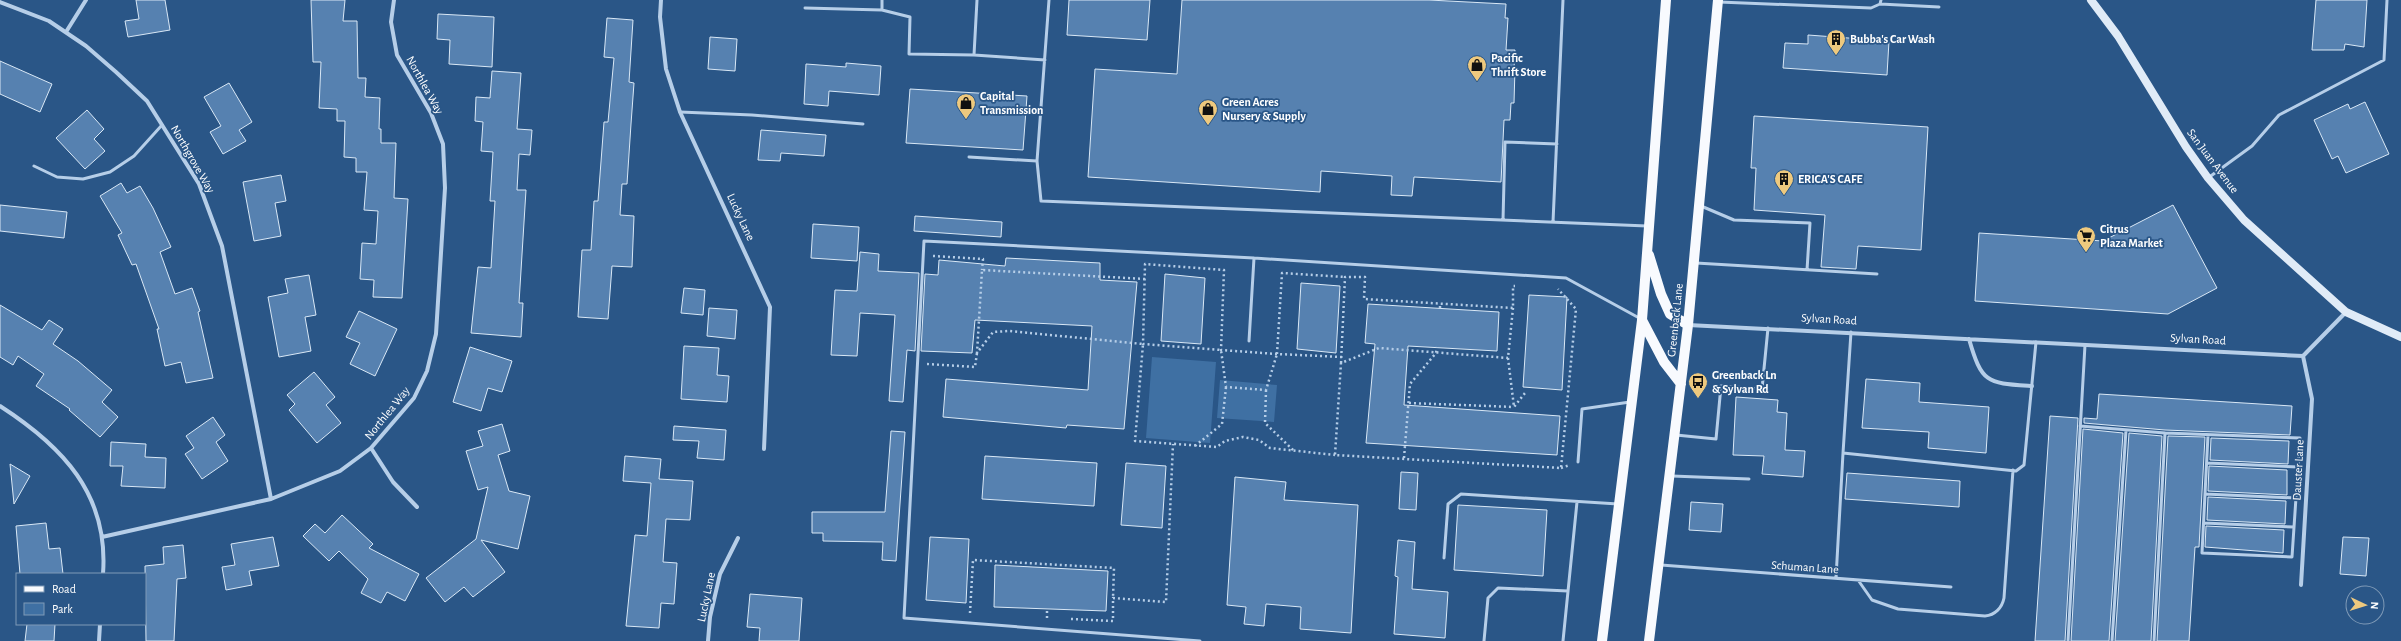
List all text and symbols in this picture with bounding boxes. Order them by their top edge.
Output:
building icon: Bubba's Car Wash [1825,28,1847,56]
place label: Bubba's Car Wash [1850,33,1935,45]
place label: Pacific Thrift Store [1491,52,1547,78]
street label: Northlea Way [403,54,446,117]
shop icon: Pacific Thrift Store [1466,54,1488,82]
place label: Capital Transmission [980,90,1043,116]
shop icon: Capital Transmission [955,92,977,120]
place label: Green Acres Nursery & Supply [1222,96,1306,123]
shop icon: Green Acres Nursery & Supply [1197,98,1219,126]
street label: Northgrove Way [168,123,217,195]
street label: San Juan Avenue [2185,127,2241,195]
building icon: ERICA'S CAFE [1773,168,1795,196]
place label: ERICA'S CAFE [1798,173,1863,185]
street label: Lucky Lane [724,192,757,243]
place label: Citrus Plaza Market [2100,223,2163,249]
supermarket icon: Citrus Plaza Market [2075,225,2097,253]
street label: Greenback Lane [1665,283,1685,357]
street label: Sylvan Road [1801,312,1857,327]
street label: Sylvan Road [2170,332,2226,347]
place label: Greenback Ln & Sylvan Rd [1712,369,1777,396]
bus stop icon: Greenback Ln & Sylvan Rd [1687,371,1709,399]
street label: Northlea Way [362,384,413,442]
street label: Dauster Lane [2290,439,2306,501]
street label: Schuman Lane [1771,559,1839,575]
street label: Lucky Lane [695,571,718,623]
legend [16,573,146,625]
text: Road [52,583,76,595]
north arrow [2345,585,2385,625]
text: N [2369,601,2380,610]
text: Park [52,603,73,615]

